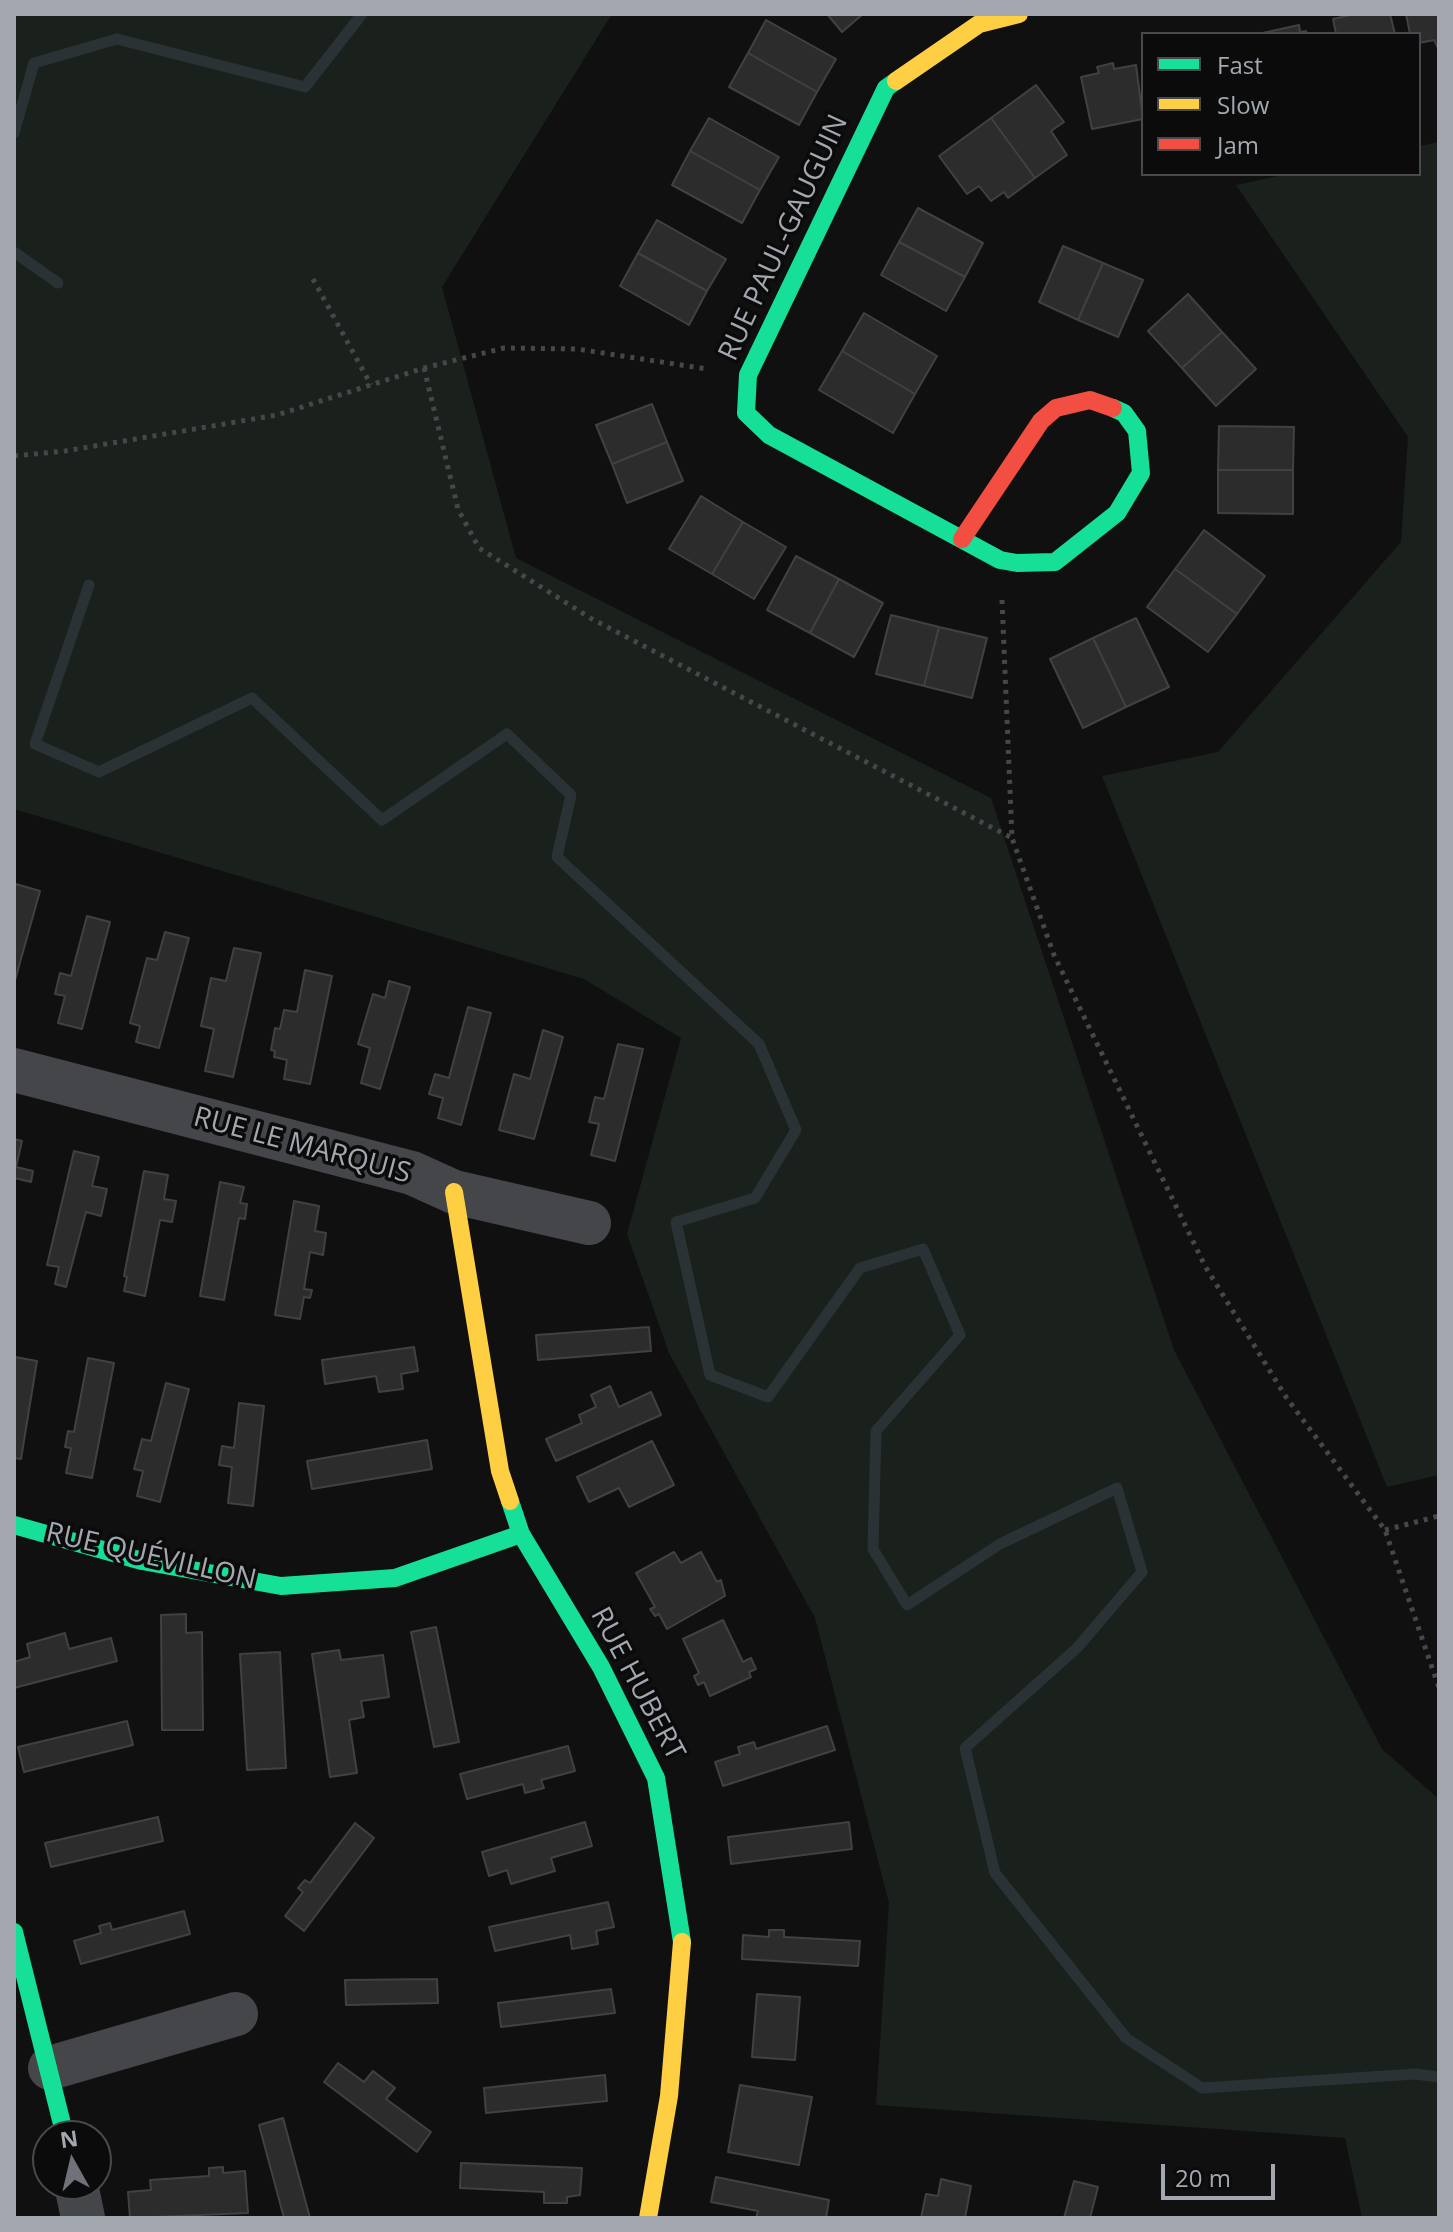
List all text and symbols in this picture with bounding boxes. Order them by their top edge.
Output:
legend [1141,32,1421,176]
text: Fast [1217,48,1263,81]
text: Slow [1217,88,1269,121]
street label: RUE PAUL-GAUGUIN [712,110,856,366]
text: Jam [1217,128,1259,161]
street label: RUE LE MARQUIS [190,1101,414,1191]
street label: RUE QUÉVILLON [43,1516,259,1598]
street label: RUE HUBERT [583,1602,691,1766]
north arrow [32,2120,112,2200]
text: N [58,2122,80,2154]
scale bar [1165,2148,1279,2198]
text: 20 m [1175,2161,1231,2194]

